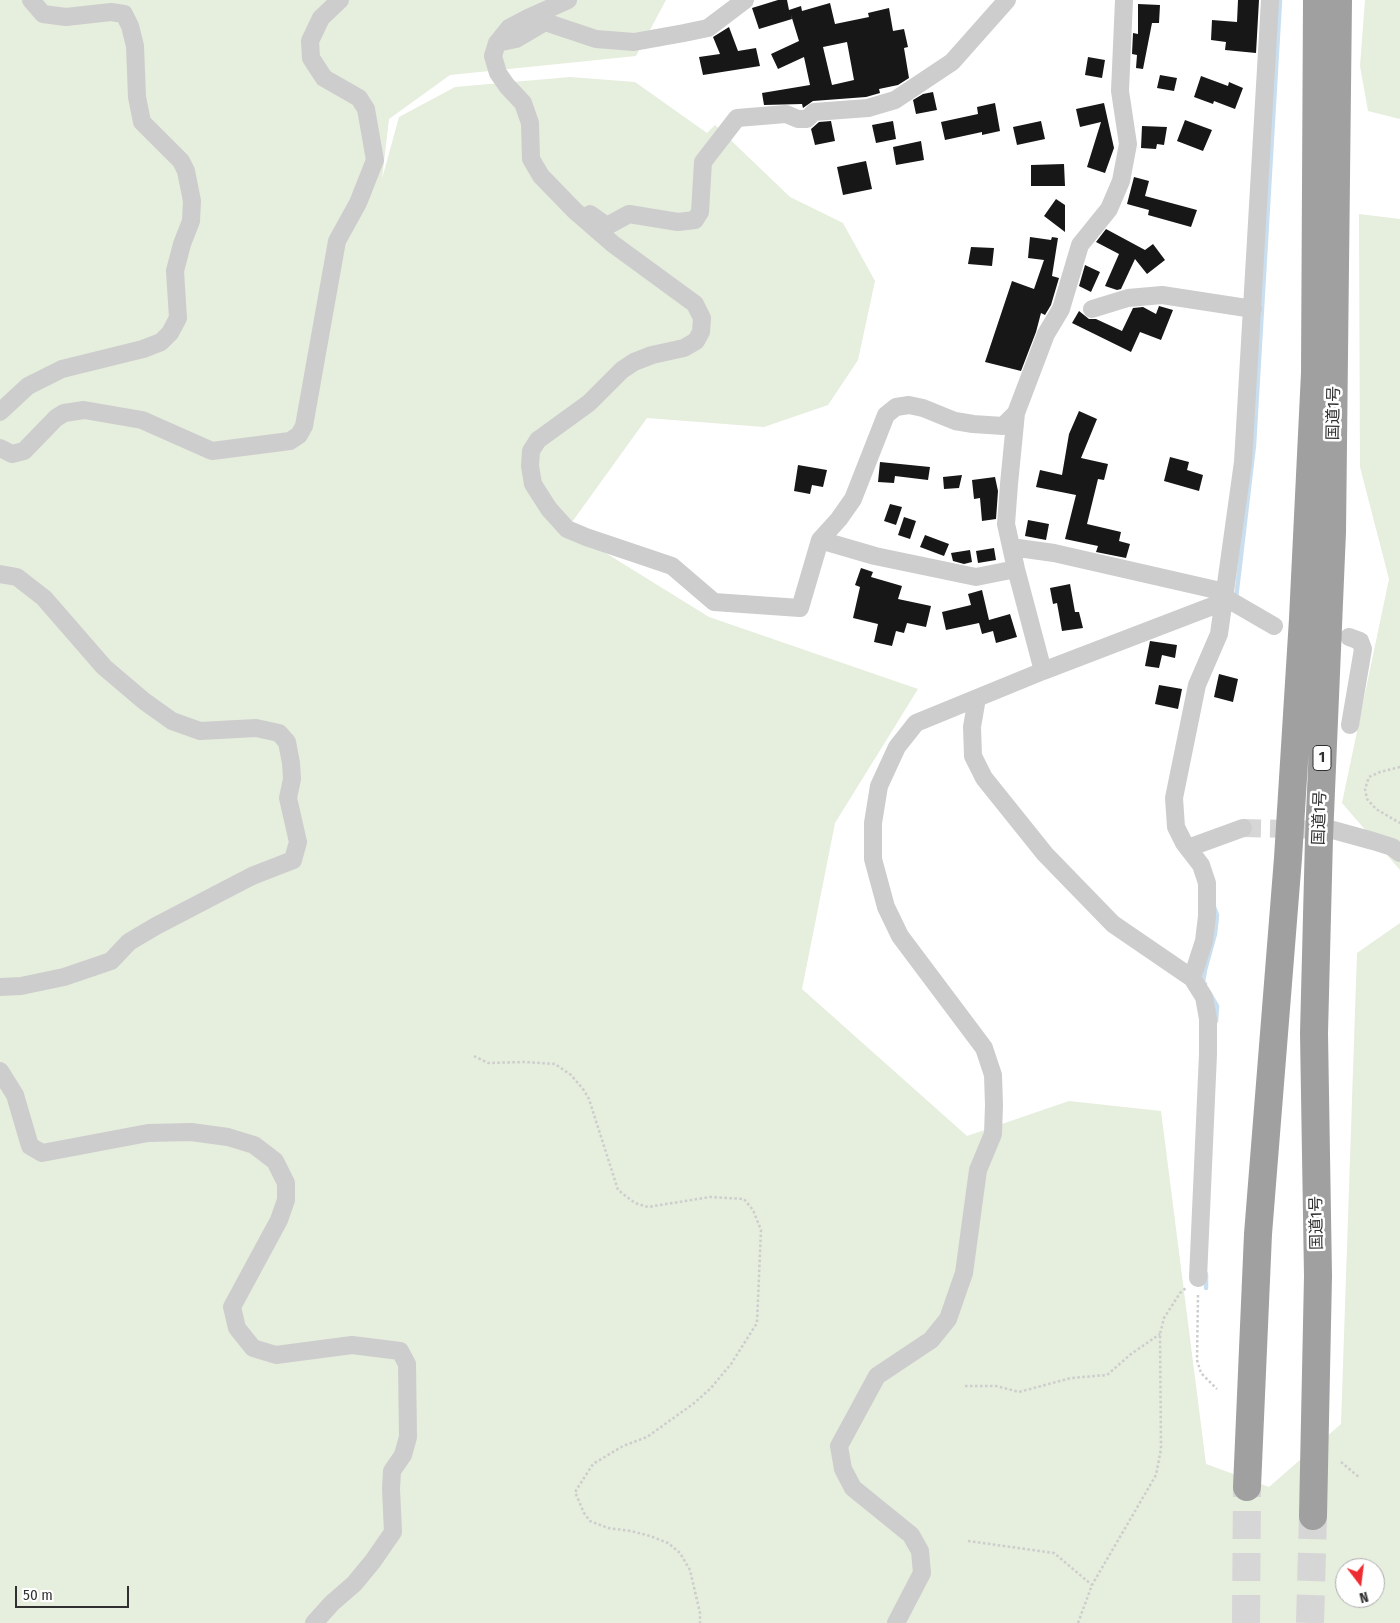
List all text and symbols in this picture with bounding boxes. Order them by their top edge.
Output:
street label: 国道1号 [1324,386,1344,440]
road number: 1 [1313,746,1331,770]
street label: 国道1号 [1309,791,1331,845]
street label: 国道1号 [1307,1196,1327,1250]
north arrow [1335,1558,1385,1608]
scale bar [18,1576,131,1608]
text: 50 m [23,1586,53,1604]
text: N [1358,1588,1370,1606]

